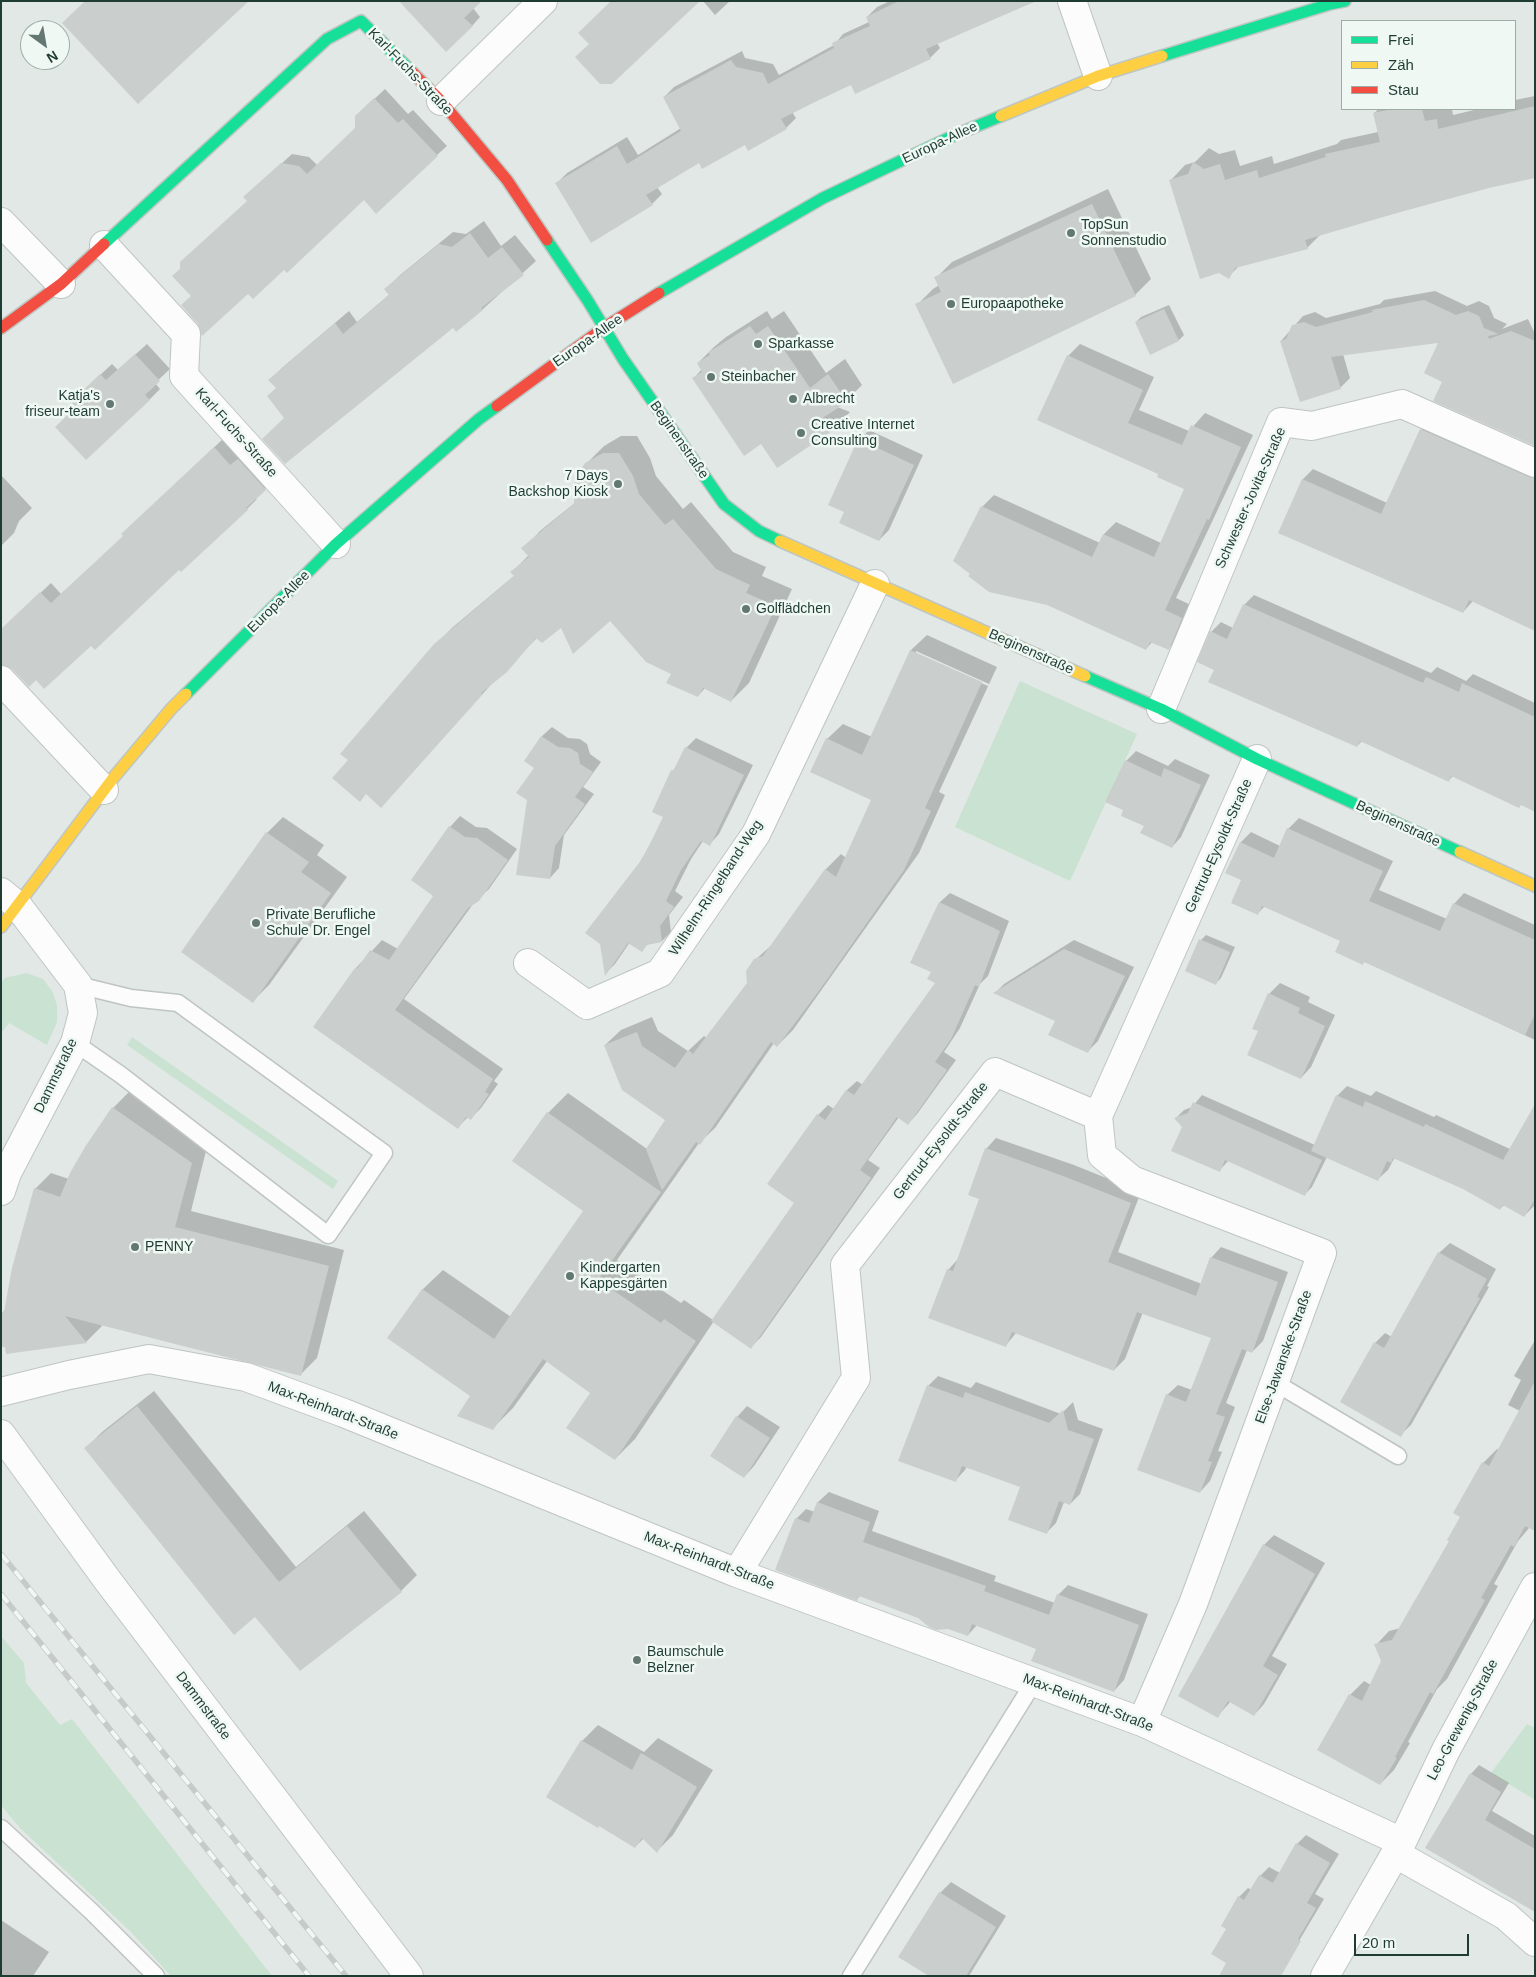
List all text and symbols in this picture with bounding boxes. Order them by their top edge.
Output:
north arrow [20,20,70,70]
legend [1341,20,1516,110]
street label: Karl-Fuchs-Straße [364,25,456,119]
text: Frei [1388,31,1414,48]
text: N [44,47,61,66]
text: Zäh [1388,56,1414,73]
text: Stau [1388,81,1419,98]
street label: Europa-Allee [900,118,980,168]
place label: TopSun Sonnenstudio [1081,217,1167,250]
marker: TopSun Sonnenstudio [1065,227,1077,239]
place label: Europaapotheke [961,296,1064,312]
marker: Europaapotheke [945,298,957,310]
street label: Europa-Allee [550,311,626,371]
place label: Sparkasse [768,336,834,352]
marker: Sparkasse [752,338,764,350]
place label: Steinbacher [721,369,796,385]
marker: Steinbacher [705,371,717,383]
street label: Karl-Fuchs-Straße [191,385,281,481]
place label: Katja's friseur-team [25,388,100,421]
place label: Albrecht [803,391,854,407]
marker: Albrecht [787,393,799,405]
marker: Katja's friseur-team [104,398,116,410]
street label: Beginenstraße [646,398,712,482]
place label: Creative Internet Consulting [811,417,914,450]
street label: Schwester-Jovita-Straße [1212,425,1290,571]
marker: Creative Internet Consulting [795,427,807,439]
place label: 7 Days Backshop Kiosk [508,468,608,501]
marker: 7 Days Backshop Kiosk [612,478,624,490]
street label: Europa-Allee [244,567,314,637]
place label: Golflädchen [756,601,831,617]
marker: Golflädchen [740,603,752,615]
street label: Beginenstraße [986,626,1076,678]
street label: Gertrud-Eysoldt-Straße [1182,776,1256,916]
street label: Beginenstraße [1353,797,1443,851]
street label: Wilhelm-Ringelband-Weg [666,817,766,959]
place label: Private Berufliche Schule Dr. Engel [266,907,376,940]
marker: Private Berufliche Schule Dr. Engel [250,917,262,929]
street label: Dammstraße [31,1036,81,1116]
street label: Gertrud-Eysoldt-Straße [890,1079,992,1203]
place label: PENNY [145,1239,193,1255]
marker: PENNY [129,1241,141,1253]
place label: Kindergarten Kappesgärten [580,1260,667,1292]
marker: Kindergarten Kappesgärten [564,1270,576,1282]
street label: Else-Jawanske-Straße [1252,1288,1316,1426]
street label: Max-Reinhardt-Straße [265,1378,401,1444]
street label: Max-Reinhardt-Straße [641,1528,777,1594]
place label: Baumschule Belzner [647,1644,724,1676]
marker: Baumschule Belzner [631,1654,643,1666]
street label: Leo-Grewenig-Straße [1424,1657,1502,1783]
street label: Dammstraße [172,1669,234,1743]
street label: Max-Reinhardt-Straße [1020,1670,1156,1736]
scale bar [1356,1924,1471,1956]
text: 20 m [1362,1934,1395,1951]

